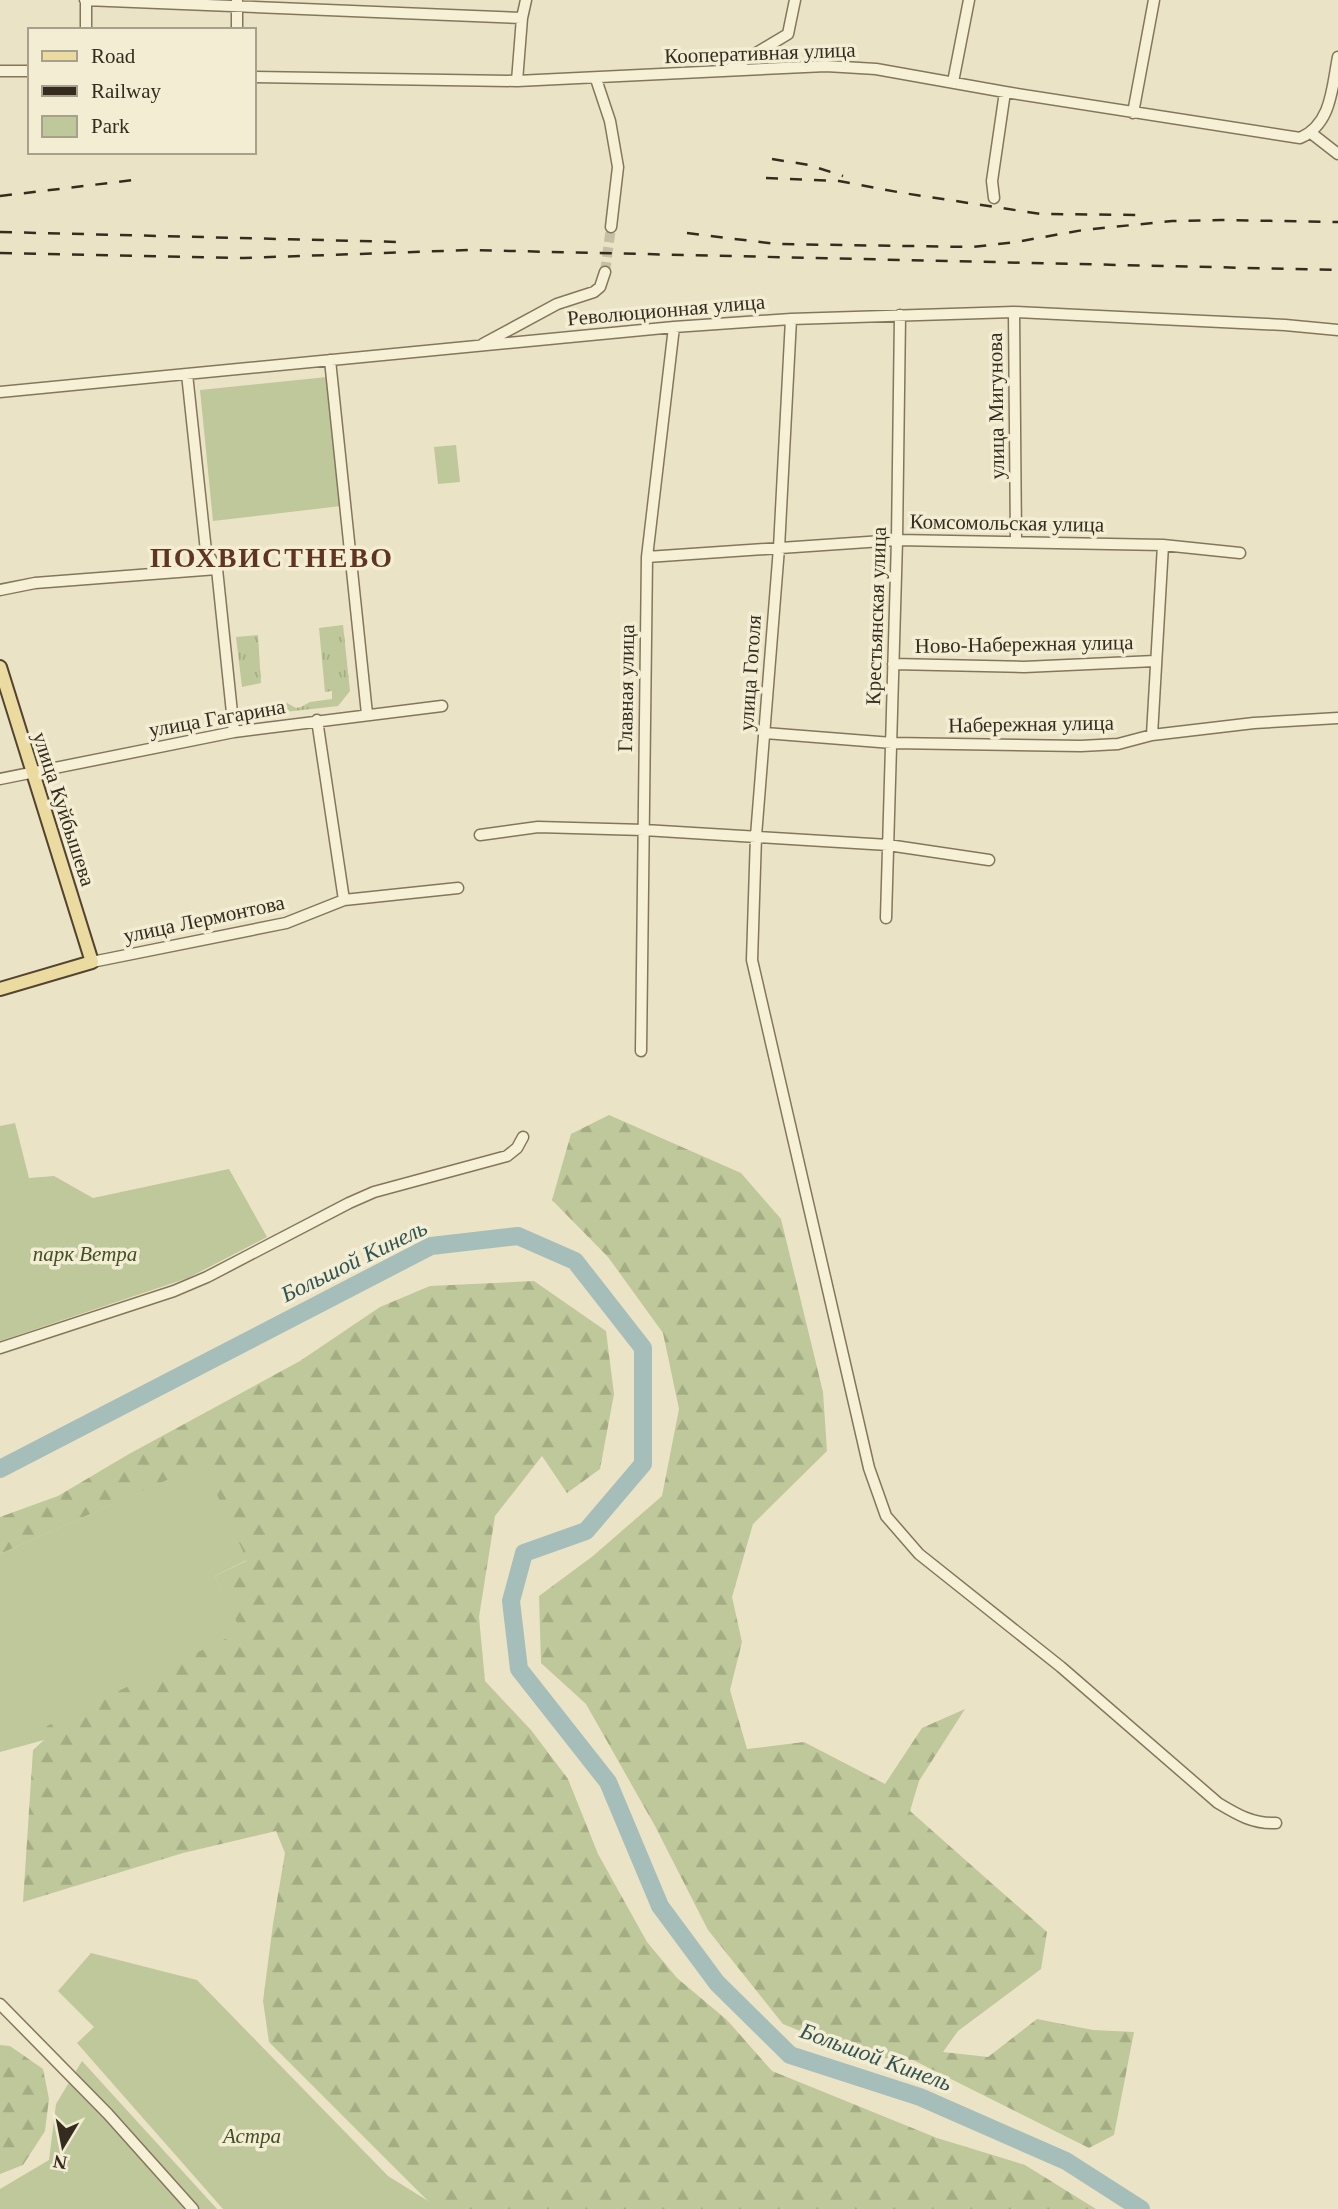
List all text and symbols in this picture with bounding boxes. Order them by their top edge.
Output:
legend [28,28,256,154]
street label: Кооперативная улица [664,38,857,68]
text: Road [91,44,136,68]
text: Railway [91,79,161,103]
text: Park [91,114,130,138]
street label: Революционная улица [566,289,767,331]
street label: улица Мигунова [983,332,1009,480]
street label: Комсомольская улица [909,509,1105,537]
street label: Крестьянская улица [861,526,891,706]
district label: ПОХВИСТНЕВО [150,542,394,573]
street label: улица Гоголя [734,614,766,732]
street label: Главная улица [613,623,639,752]
street label: Ново-Набережная улица [914,630,1134,658]
street label: улица Гагарина [147,694,288,742]
street label: Набережная улица [948,711,1115,737]
street label: улица Куйбышева [28,729,100,890]
street label: улица Лермонтова [121,890,287,948]
water label: Большой Кинель [276,1215,431,1308]
park label: парк Ветра [33,1242,137,1266]
water label: Большой Кинель [796,2018,955,2096]
north arrow [28,2111,98,2181]
park label: Астра [221,2124,281,2148]
text: N [51,2151,69,2174]

